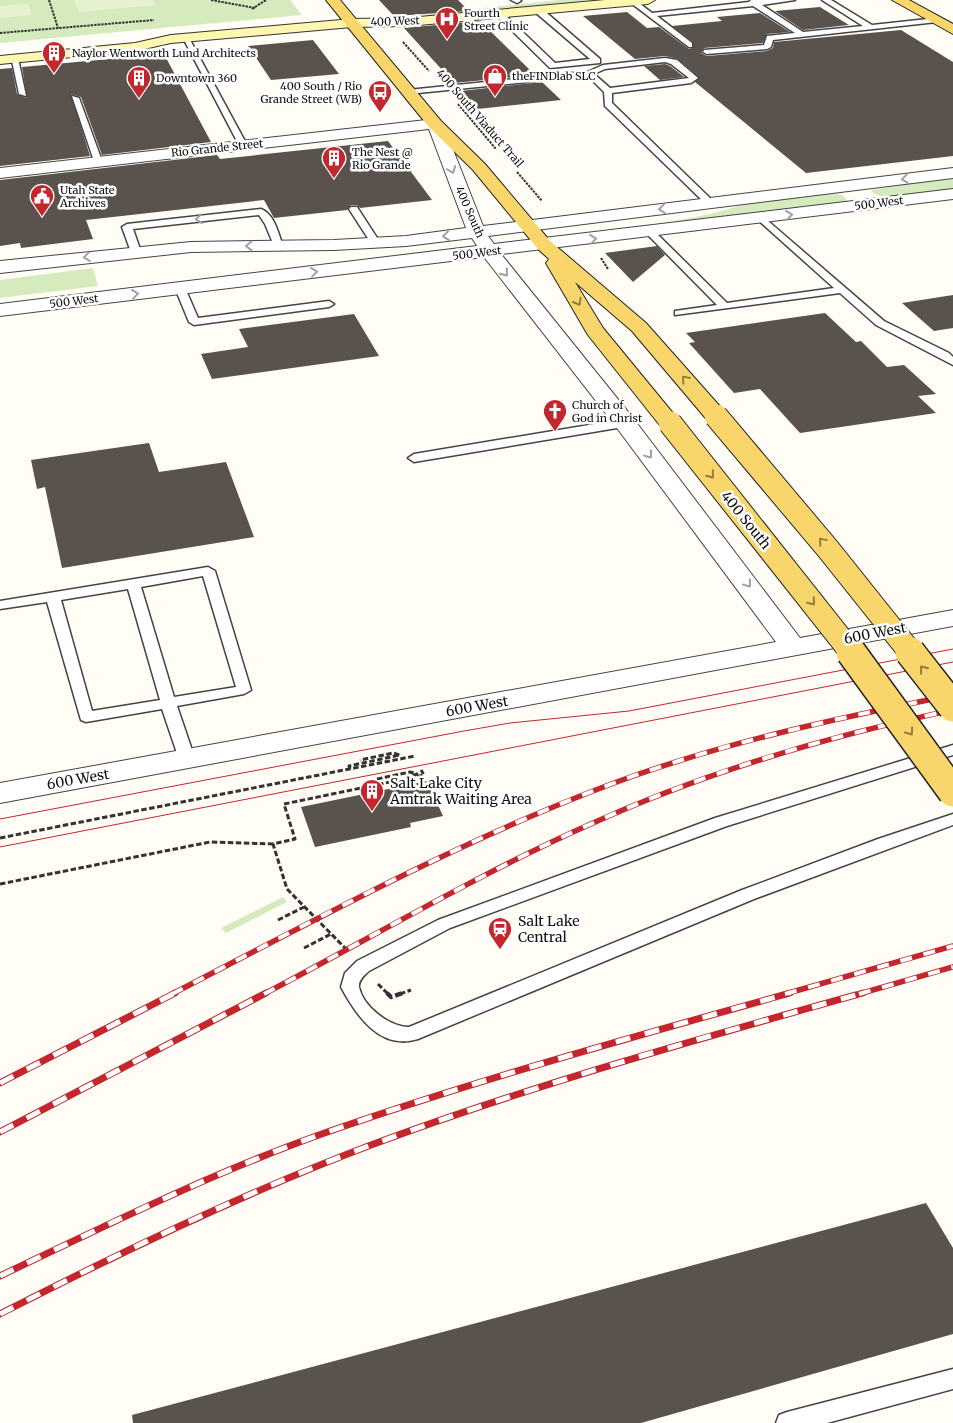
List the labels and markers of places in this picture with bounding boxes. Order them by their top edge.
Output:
hospital icon: Fourth Street Clinic [434,6,460,40]
place label: Fourth Street Clinic [464,6,529,33]
building icon: Naylor Wentworth Lund Architects [41,40,67,74]
place label: Naylor Wentworth Lund Architects [72,46,256,60]
shop icon: theFINDlab SLC [482,63,508,97]
building icon: Downtown 360 [126,65,152,99]
place label: theFINDlab SLC [512,69,595,83]
place label: Downtown 360 [156,71,237,85]
place label: 400 South / Rio Grande Street (WB) [260,79,363,106]
bus stop icon: 400 South / Rio Grande Street (WB) [367,79,393,113]
building icon: The Nest @ Rio Grande [321,145,347,179]
place label: The Nest @ Rio Grande [352,145,413,172]
public building icon: Utah State Archives [29,183,55,217]
place label: Utah State Archives [59,183,115,210]
church icon: Church of God in Christ [542,398,568,432]
place label: Church of God in Christ [572,398,643,425]
place label: Salt Lake City Amtrak Waiting Area [389,774,532,808]
building icon: Salt Lake City Amtrak Waiting Area [359,778,385,812]
place label: Salt Lake Central [518,912,580,946]
station icon: Salt Lake Central [487,916,513,950]

